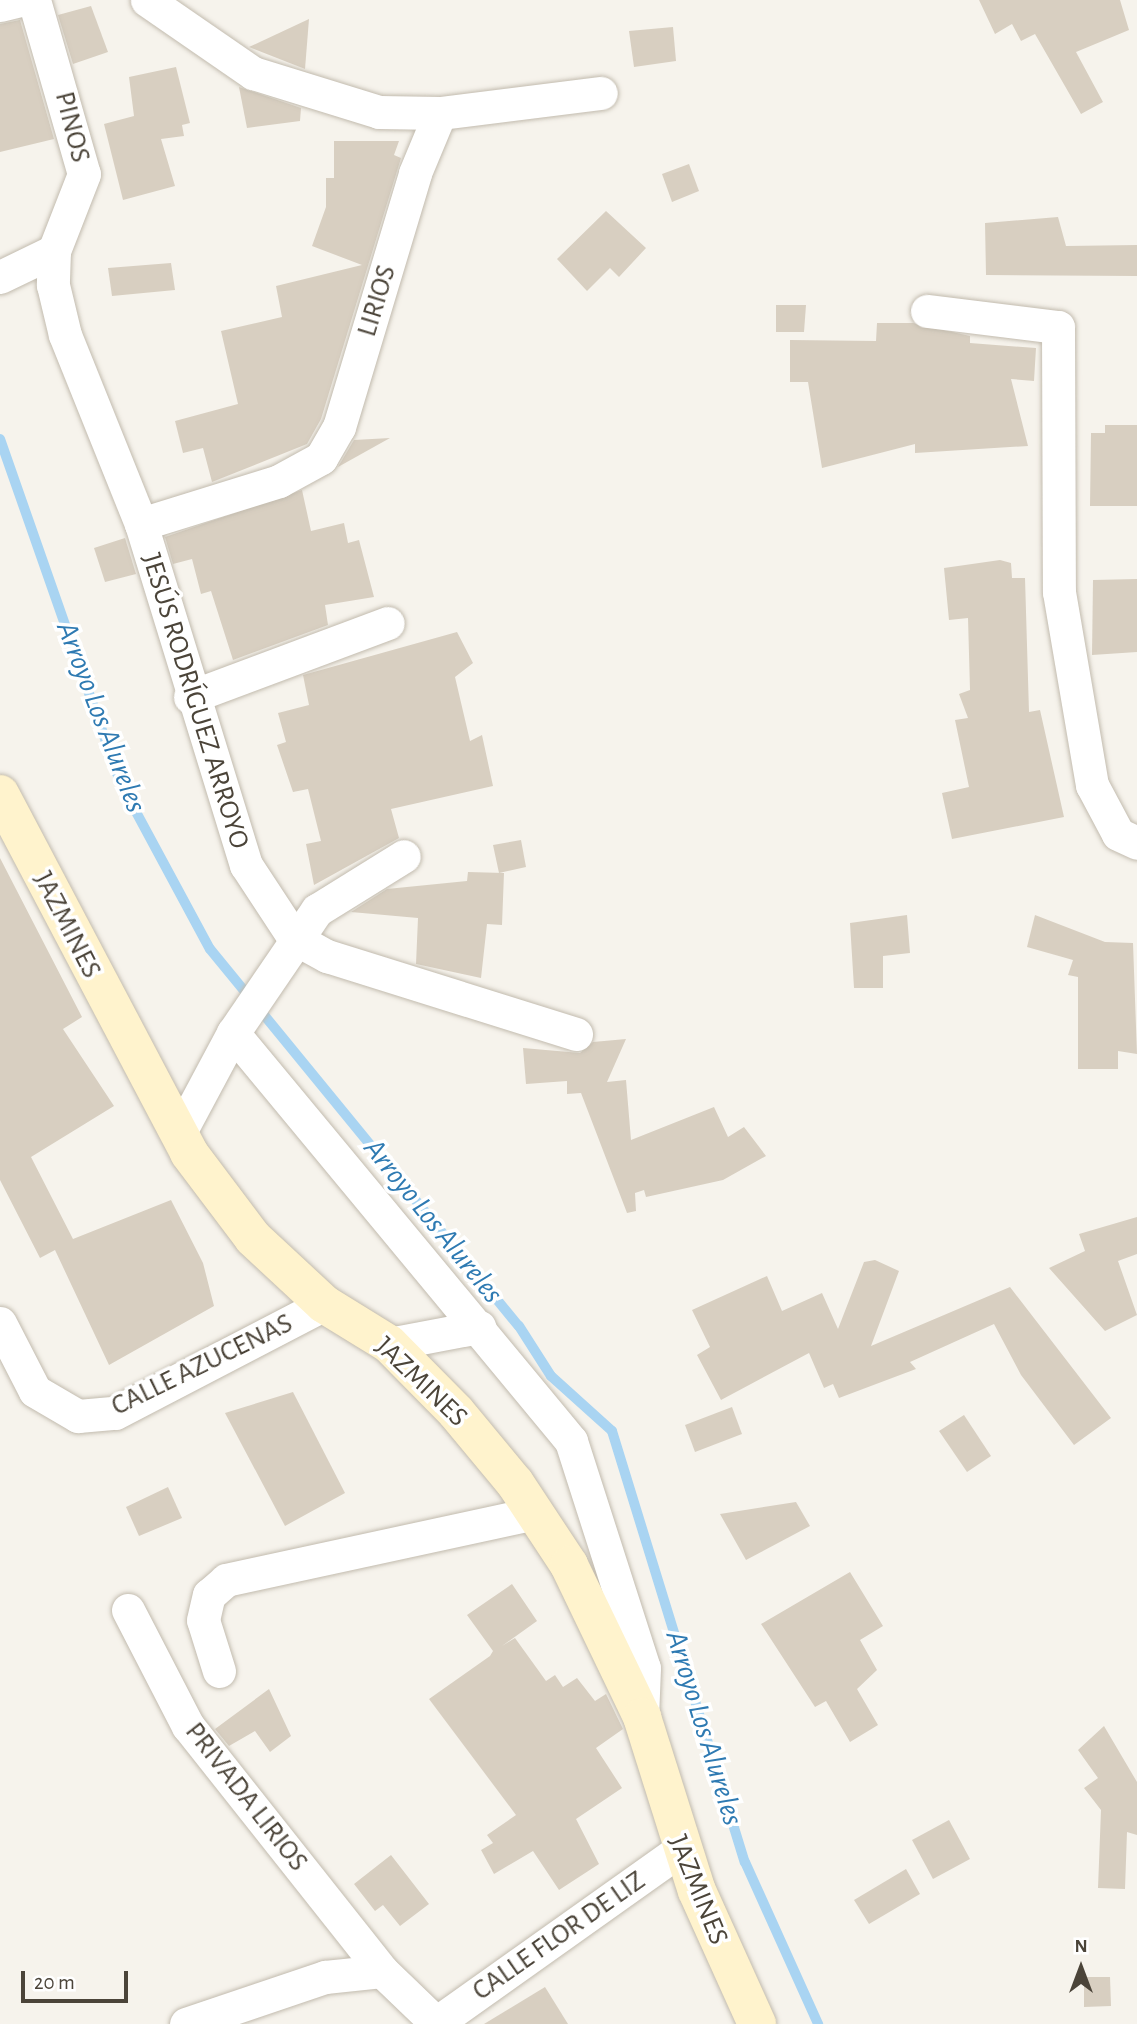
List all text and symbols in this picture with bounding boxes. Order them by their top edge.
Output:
street label: PINOS [47,88,97,166]
street label: LIRIOS [350,261,404,341]
street label: JESÚS RODRÍGUEZ ARROYO [134,549,256,853]
water label: Arroyo Los Alureles [48,617,154,817]
street label: JAZMINES [26,866,108,984]
water label: Arroyo Los Alureles [356,1132,510,1310]
street label: CALLE AZUCENAS [106,1307,298,1423]
street label: JAZMINES [368,1330,474,1434]
water label: Arroyo Los Alureles [657,1627,751,1829]
street label: PRIVADA LIRIOS [177,1716,315,1878]
street label: JAZMINES [661,1830,735,1950]
street label: CALLE FLOR DE LIZ [466,1864,652,2008]
north arrow [1046,1933,1116,2003]
text: N [1074,1937,1088,1956]
scale bar [24,1958,131,2002]
text: 20 m [34,1972,75,1993]

